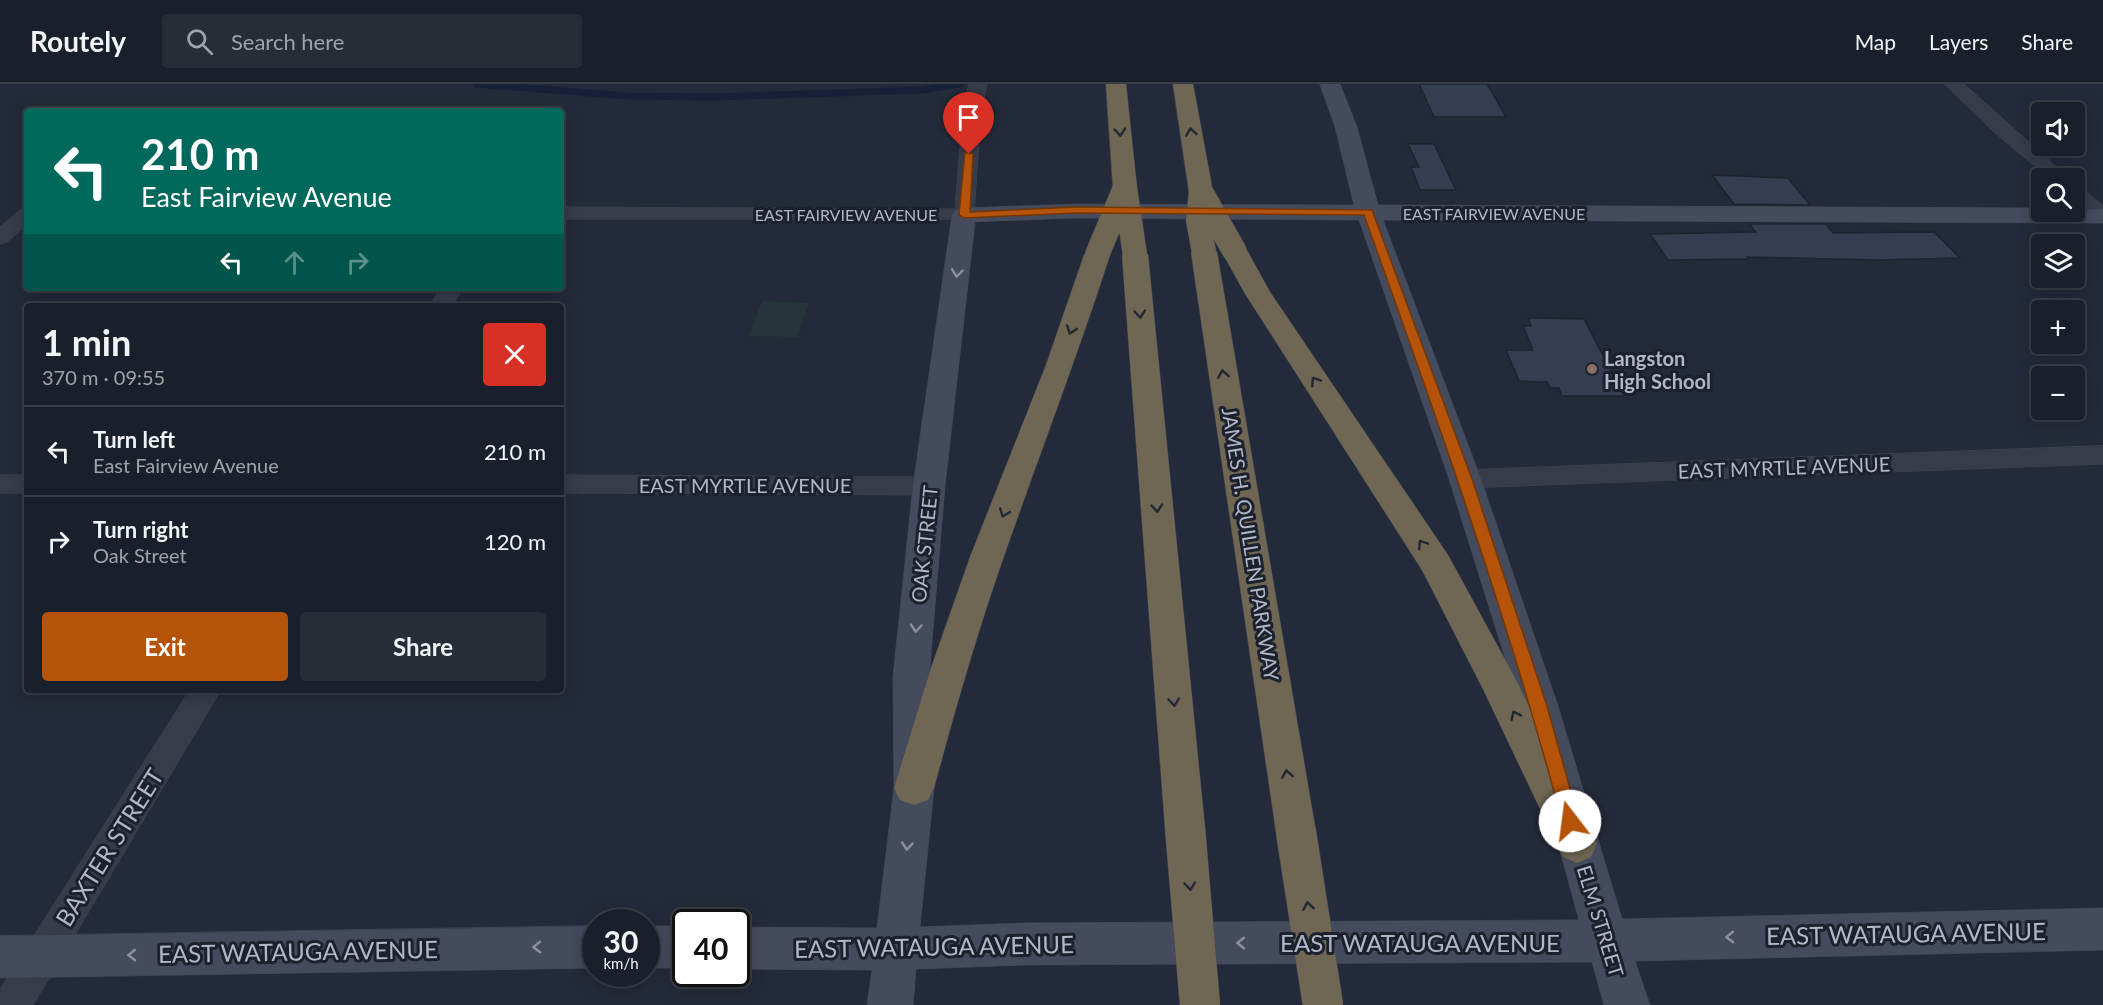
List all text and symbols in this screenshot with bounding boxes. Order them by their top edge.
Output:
search box [162,14,582,68]
text: Routely [30,24,126,58]
icon: search [183,25,216,58]
text: Search here [231,28,344,55]
text: Map [1855,29,1896,54]
text: Layers [1929,29,1988,54]
text: Share [2021,29,2073,54]
pin [943,92,994,154]
icon: arrive [952,101,985,134]
map controls [2031,102,2085,420]
button: sound [2031,102,2085,156]
one-way arrow [1114,128,1127,137]
one-way arrow [1185,128,1197,137]
text: 210 m [141,129,259,179]
icon: left [42,132,120,210]
button: search [2031,168,2085,222]
text: East Fairview Avenue [141,180,392,213]
street label: EAST FAIRVIEW AVENUE [1403,204,1585,223]
street label: EAST FAIRVIEW AVENUE [755,205,937,224]
button: layers [2031,234,2085,288]
icon: left [215,246,248,279]
icon: ahead [278,246,311,279]
icon: right [341,246,374,279]
one-way arrow [951,268,963,278]
button: + [2031,300,2085,354]
one-way arrow [1134,309,1147,318]
text: 1 min [42,320,131,364]
button: close [483,323,546,386]
one-way arrow [1066,324,1079,335]
place label: Langston High School [1604,346,1711,393]
marker: Langston High School [1585,362,1599,376]
text: 370 m · 09:55 [42,365,165,389]
button: − [2031,366,2085,420]
one-way arrow [1218,369,1230,379]
one-way arrow [1311,377,1322,388]
street label: JAMES H. QUILLEN PARKWAY [1218,406,1285,683]
text: Turn left [93,426,175,453]
icon: left [42,435,75,468]
text: 210 m [484,438,546,465]
street label: EAST MYRTLE AVENUE [1677,451,1891,483]
text: East Fairview Avenue [93,453,279,477]
street label: EAST MYRTLE AVENUE [639,473,851,497]
street label: OAK STREET [906,484,942,604]
one-way arrow [1150,503,1163,513]
one-way arrow [998,507,1011,518]
text: Turn right [93,516,188,543]
icon: right [42,525,75,558]
text: 120 m [484,528,546,555]
one-way arrow [1418,540,1430,550]
text: Oak Street [93,543,187,567]
button: Exit [42,612,288,681]
button: Share [300,612,546,681]
one-way arrow [910,623,923,633]
one-way arrow [1167,698,1180,707]
one-way arrow [1510,711,1522,722]
street label: BAXTER STREET [49,763,169,931]
one-way arrow [1282,769,1294,778]
position arrow [1538,789,1602,853]
one-way arrow [902,842,914,851]
street label: ELM STREET [1573,862,1629,980]
one-way arrow [1183,882,1196,891]
one-way arrow [1302,901,1314,910]
speed limit sign: 40 [672,909,750,987]
street label: EAST WATAUGA AVENUE [1766,916,2046,950]
text: 30 [604,923,638,959]
street label: EAST WATAUGA AVENUE [1280,928,1560,957]
street label: EAST WATAUGA AVENUE [794,929,1074,963]
one-way arrow [1725,931,1734,943]
street label: EAST WATAUGA AVENUE [158,934,438,968]
one-way arrow [1236,937,1245,949]
one-way arrow [533,940,542,953]
one-way arrow [128,949,137,961]
text: km/h [603,954,639,972]

